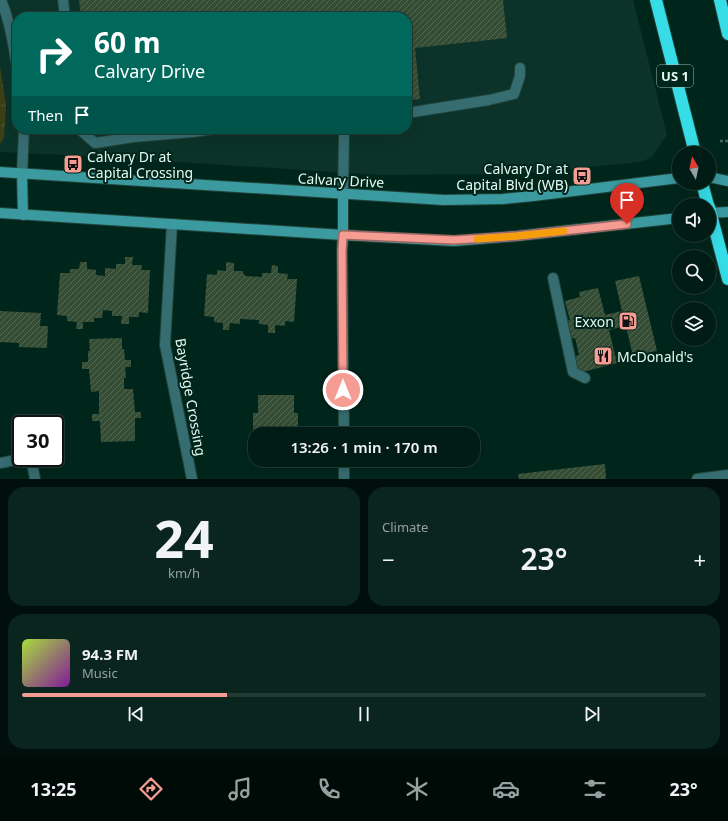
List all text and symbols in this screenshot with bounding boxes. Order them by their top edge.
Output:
text: 60 m [94,23,161,61]
icon: right [28,28,80,80]
text: Calvary Drive [94,59,205,83]
road number: US 1 [657,65,693,87]
icon: arrive [71,104,93,126]
text: Then [28,105,63,125]
north arrow [672,146,716,190]
map controls [672,146,716,346]
place label: Calvary Dr at Capital Crossing [87,147,193,182]
bus stop icon: Calvary Dr at Capital Crossing [62,153,84,175]
place label: Calvary Dr at Capital Blvd (WB) [456,159,568,194]
bus stop icon: Calvary Dr at Capital Blvd (WB) [571,165,593,187]
street label: Calvary Drive [297,168,385,192]
pin [610,183,644,224]
icon: arrive [616,189,638,211]
button: sound [672,198,716,242]
button: search [672,250,716,294]
button: layers [672,302,716,346]
fuel station icon: Exxon [617,310,639,332]
place label: Exxon [575,312,614,331]
street label: Bayridge Crossing [171,337,211,457]
restaurant icon: McDonald's [592,345,614,367]
place label: McDonald's [617,347,694,366]
position arrow [322,369,364,411]
speed limit sign: 30 [12,415,64,467]
text: 13:26 · 1 min · 170 m [290,437,438,457]
text: 24 [154,502,214,573]
text: Climate [382,518,428,536]
text: 23° [520,538,568,579]
text: − [382,544,395,574]
text: + [693,544,706,574]
text: km/h [168,564,200,582]
text: 94.3 FM [82,644,138,664]
text: Music [82,664,118,682]
icon: previous [125,703,147,725]
icon: pause [353,703,375,725]
icon: next [581,703,603,725]
icon: directions [137,775,165,803]
icon: music [226,775,254,803]
icon: phone [315,775,343,803]
icon: climate [403,775,431,803]
icon: car [492,775,520,803]
icon: filters [581,775,609,803]
text: 13:25 [30,777,77,801]
text: 23° [669,777,698,801]

